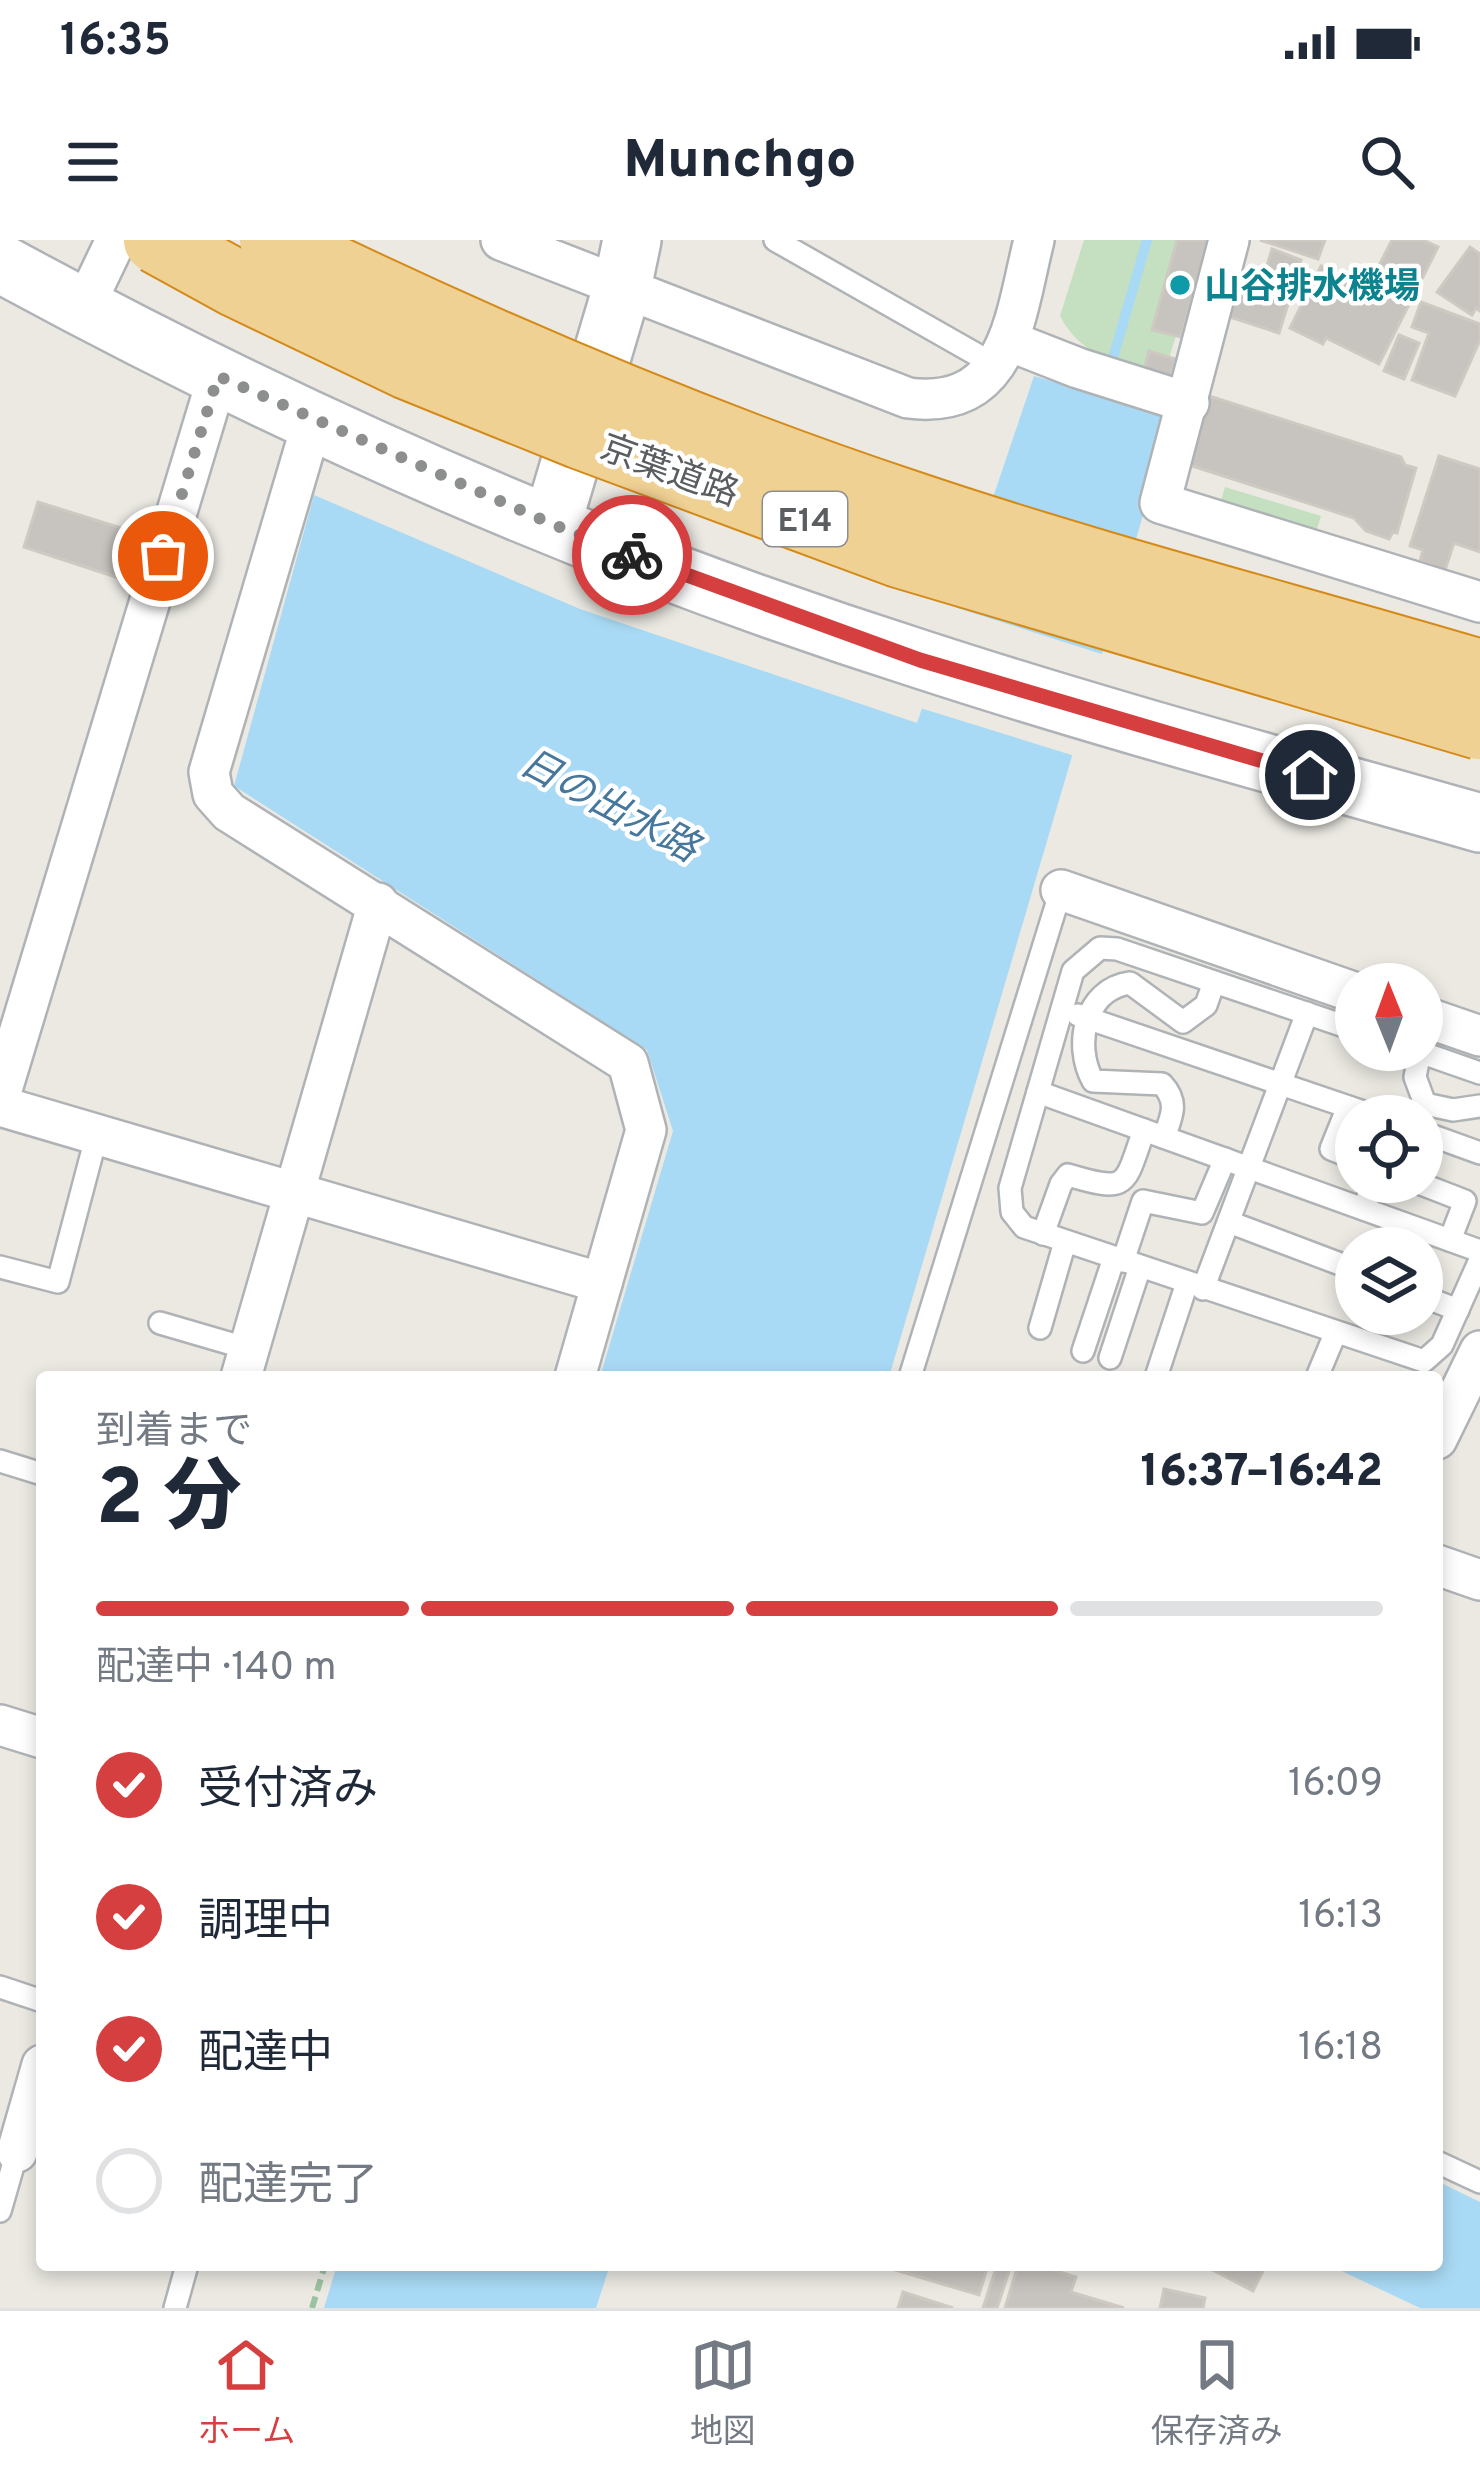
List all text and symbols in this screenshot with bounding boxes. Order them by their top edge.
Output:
text: 16:35 [60,14,171,71]
text: Munchgo [624,128,856,197]
icon: menu [60,129,126,195]
icon: search [1354,129,1420,195]
place label: 山谷排水機場 [1204,266,1420,312]
marker: 山谷排水機場 [1167,272,1193,298]
street label: 京葉道路 [593,427,744,519]
road number: E14 [763,492,847,546]
courier [572,495,692,615]
pin [112,505,214,607]
icon: bike [599,522,665,588]
icon: bag [130,523,196,589]
pin [1259,724,1361,826]
water label: 日の出水路 [510,741,708,877]
icon: home [1277,742,1343,808]
north arrow [1335,963,1443,1071]
map controls [1335,963,1443,1335]
button: locate [1335,1095,1443,1203]
button: layers [1335,1227,1443,1335]
text: 到着まで [96,1409,252,1458]
text: 16:37–16:42 [1141,1445,1383,1502]
text: 2 分 [96,1453,242,1552]
text: 配達中 · 140 m [96,1645,337,1694]
icon: check [96,1752,162,1818]
text: 16:09 [1288,1761,1383,1810]
text: 受付済み [198,1763,378,1820]
icon: check [96,1884,162,1950]
text: 16:13 [1298,1893,1383,1942]
text: 調理中 [198,1895,333,1952]
icon: check [96,2016,162,2082]
text: 16:18 [1298,2025,1383,2074]
text: 配達中 [198,2027,333,2084]
text: 配達完了 [198,2159,378,2216]
tab: ホーム [197,2332,295,2455]
tab: 地図 [690,2332,756,2455]
tab: 保存済み [1151,2332,1283,2455]

